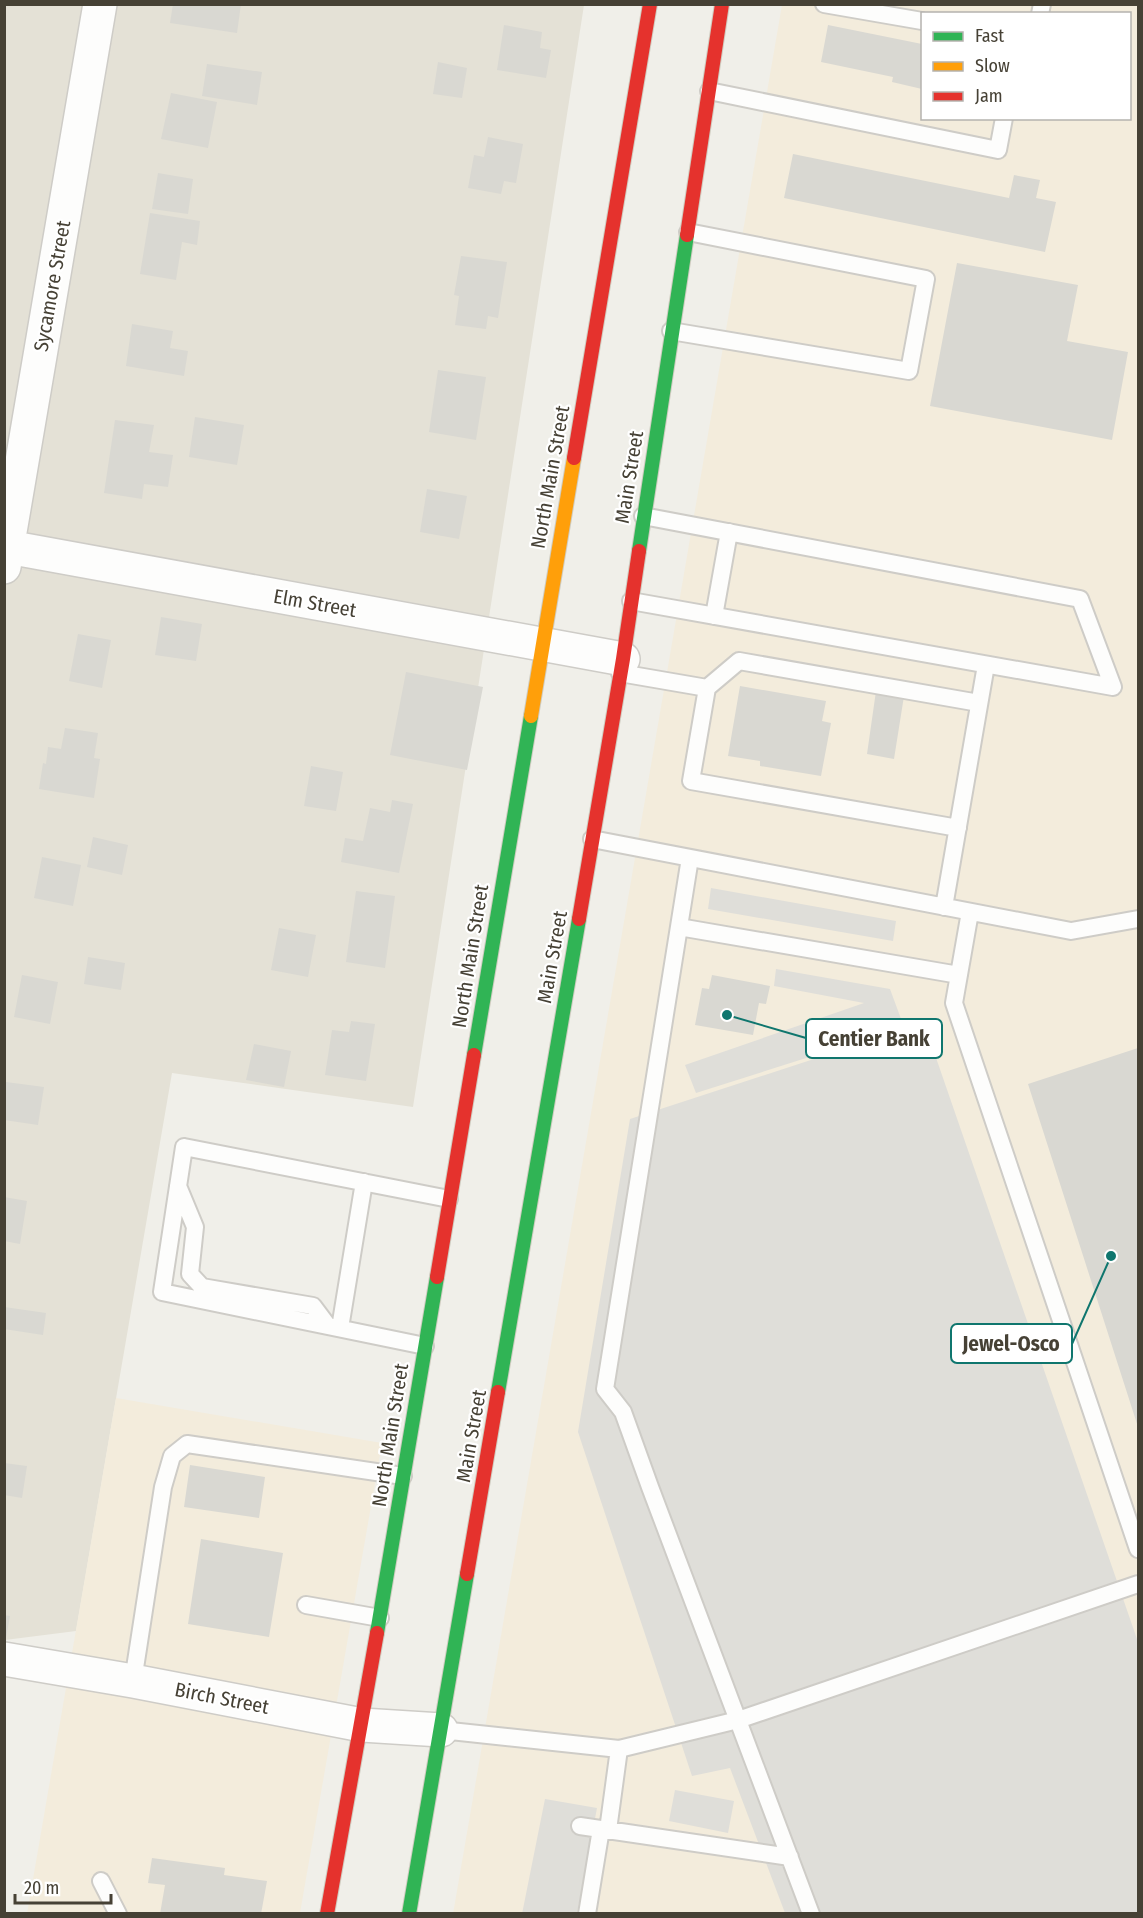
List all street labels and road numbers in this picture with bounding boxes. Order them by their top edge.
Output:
street label: Sycamore Street [29,218,75,353]
street label: North Main Street [526,403,574,550]
street label: Main Street [610,429,648,525]
street label: Elm Street [272,584,359,622]
street label: North Main Street [447,882,493,1029]
street label: Main Street [532,908,572,1005]
street label: North Main Street [367,1361,413,1508]
street label: Main Street [451,1387,491,1484]
street label: Birch Street [173,1677,272,1719]

